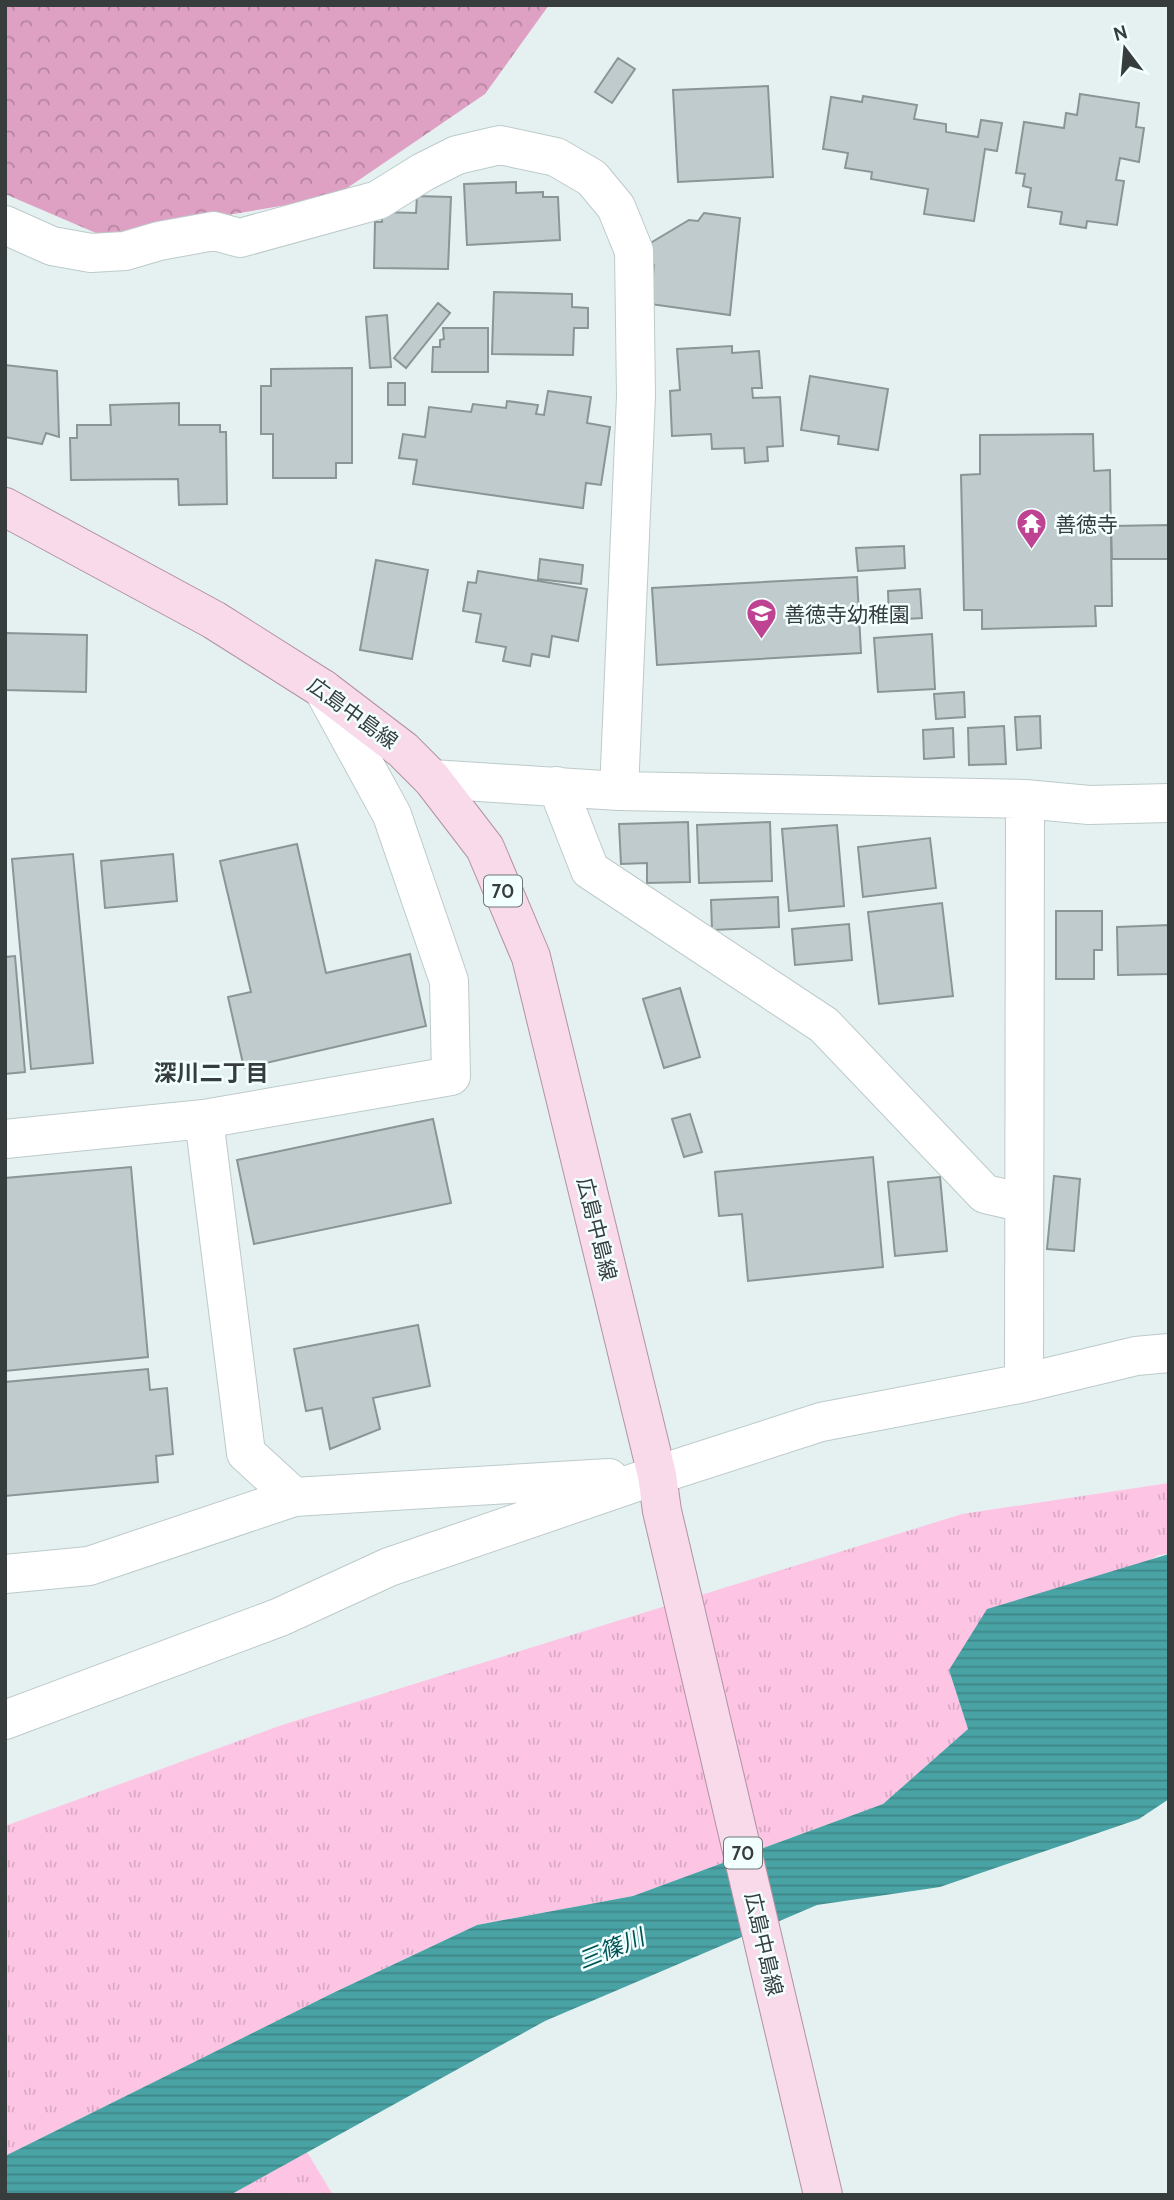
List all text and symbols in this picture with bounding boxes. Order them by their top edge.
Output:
north arrow [1090,14,1160,84]
text: N [1111,20,1130,46]
temple icon: 善徳寺 [1015,507,1049,551]
place label: 善徳寺 [1055,512,1118,537]
school or university icon: 善徳寺幼稚園 [744,597,778,641]
place label: 善徳寺幼稚園 [784,602,910,627]
street label: 広島中島線 [303,672,403,754]
road number: 70 [484,876,522,906]
district label: 深川二丁目 [154,1059,269,1087]
street label: 広島中島線 [572,1175,622,1283]
road number: 70 [724,1838,762,1868]
street label: 広島中島線 [740,1890,788,1998]
water label: 三篠川 [574,1922,651,1975]

